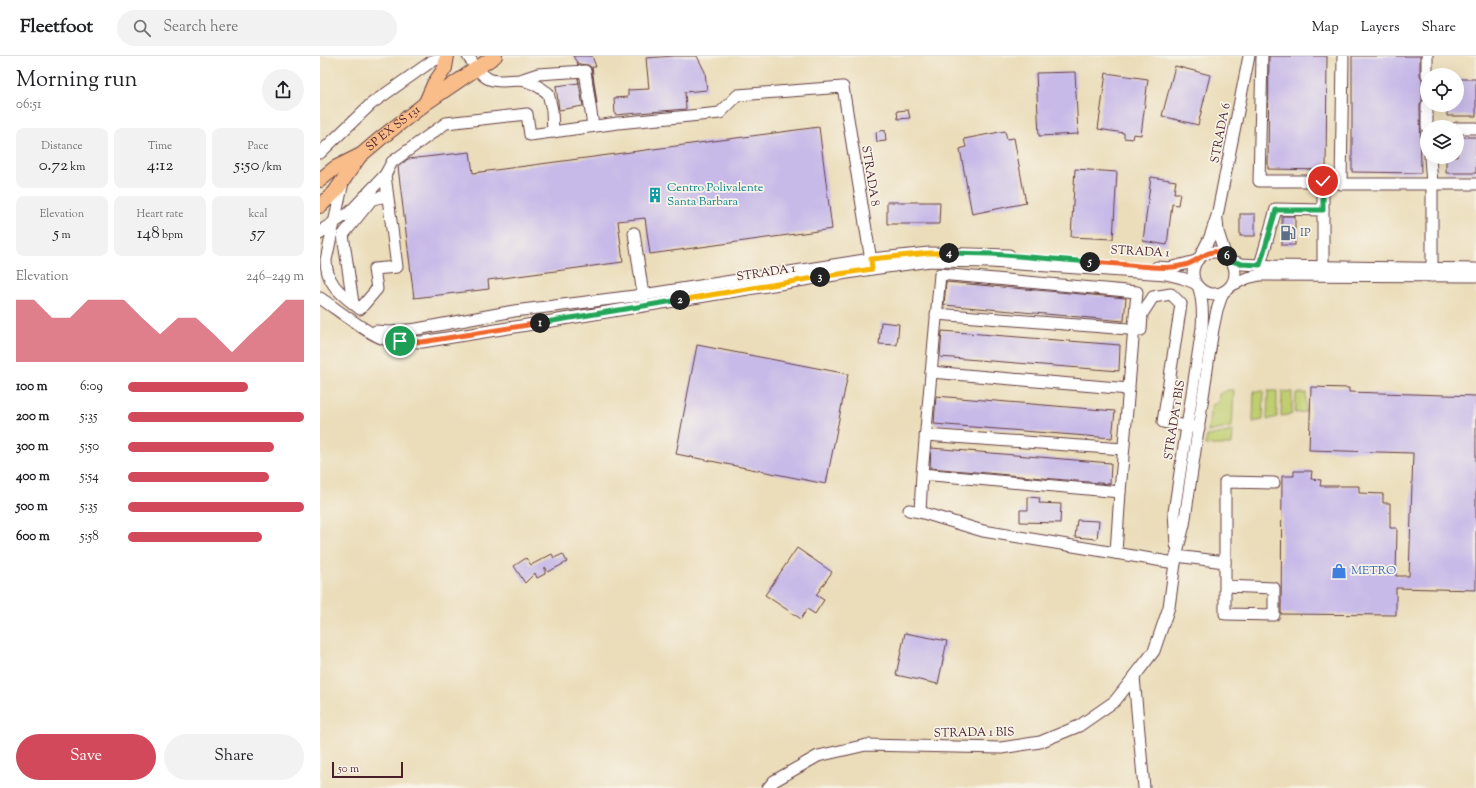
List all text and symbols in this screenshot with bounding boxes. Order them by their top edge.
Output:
search box [117,10,397,46]
text: Fleetfoot [20,14,93,41]
icon: search [131,17,153,39]
text: Search here [163,17,238,38]
text: Map [1312,18,1339,38]
text: Layers [1361,18,1399,38]
text: Share [1421,18,1456,38]
text: Morning run [16,65,138,97]
map controls [1420,68,1464,164]
button: locate [1420,68,1464,112]
button: share [262,69,304,111]
text: 06:51 [16,96,41,114]
street label: SP EX SS 131 [362,101,424,156]
street label: STRADA 6 [1206,101,1236,165]
button: layers [1420,120,1464,164]
text: Distance [41,138,83,154]
text: Time [148,138,172,154]
text: Pace [247,138,269,154]
street label: STRADA 8 [856,144,884,208]
text: 0.72 [39,154,68,178]
text: 4:12 [147,154,173,178]
text: 5:50 [234,154,259,178]
text: km [68,159,85,175]
text: /km [259,159,282,175]
pin [1306,164,1340,198]
icon: check [1312,170,1334,192]
place label: Centro Polivalente Santa Barbara [667,179,764,211]
building icon: Centro Polivalente Santa Barbara [646,186,664,204]
text: Elevation [40,206,84,222]
text: Heart rate [137,206,183,222]
text: kcal [249,206,267,222]
text: 5 [53,222,59,246]
text: 148 [137,222,160,246]
text: 57 [251,222,265,246]
fuel station icon: IP [1279,224,1297,242]
place label: IP [1300,224,1311,242]
text: m [59,227,71,243]
text: bpm [160,227,183,243]
street label: STRADA 1 [1110,241,1170,263]
pin: 4 [939,243,959,263]
text: 4 [946,245,952,261]
pin: 6 [1217,246,1237,266]
text: 6 [1224,248,1230,264]
pin: 5 [1080,252,1100,272]
text: 5 [1088,254,1092,270]
street label: STRADA 1 [735,259,797,287]
pin: 3 [810,267,830,287]
text: Elevation [16,268,69,286]
text: 246–249 m [246,268,304,286]
text: 3 [818,269,822,285]
pin: 2 [670,290,690,310]
text: 2 [677,292,683,308]
pin: 1 [530,313,550,333]
text: 1 [538,315,542,331]
pin [383,324,417,358]
icon: arrive [389,330,411,352]
text: 100 m [16,378,48,396]
text: 6:09 [80,378,103,396]
street label: STRADA 1 BIS [1160,379,1190,461]
text: 200 m [16,408,49,426]
text: 5:35 [80,408,98,426]
text: 300 m [16,438,48,456]
text: 5:50 [80,438,99,456]
text: 400 m [16,468,50,486]
text: 5:54 [80,468,99,486]
text: 500 m [16,498,48,516]
text: 5:35 [80,498,98,516]
text: 600 m [16,528,50,546]
text: 5:58 [80,528,99,546]
shop icon: METRO [1330,562,1348,580]
place label: METRO [1351,562,1396,580]
street label: STRADA 1 BIS [934,723,1014,743]
button: Save [16,734,156,780]
button: Share [164,734,304,780]
scale bar [332,760,403,779]
text: 50 m [338,761,359,777]

